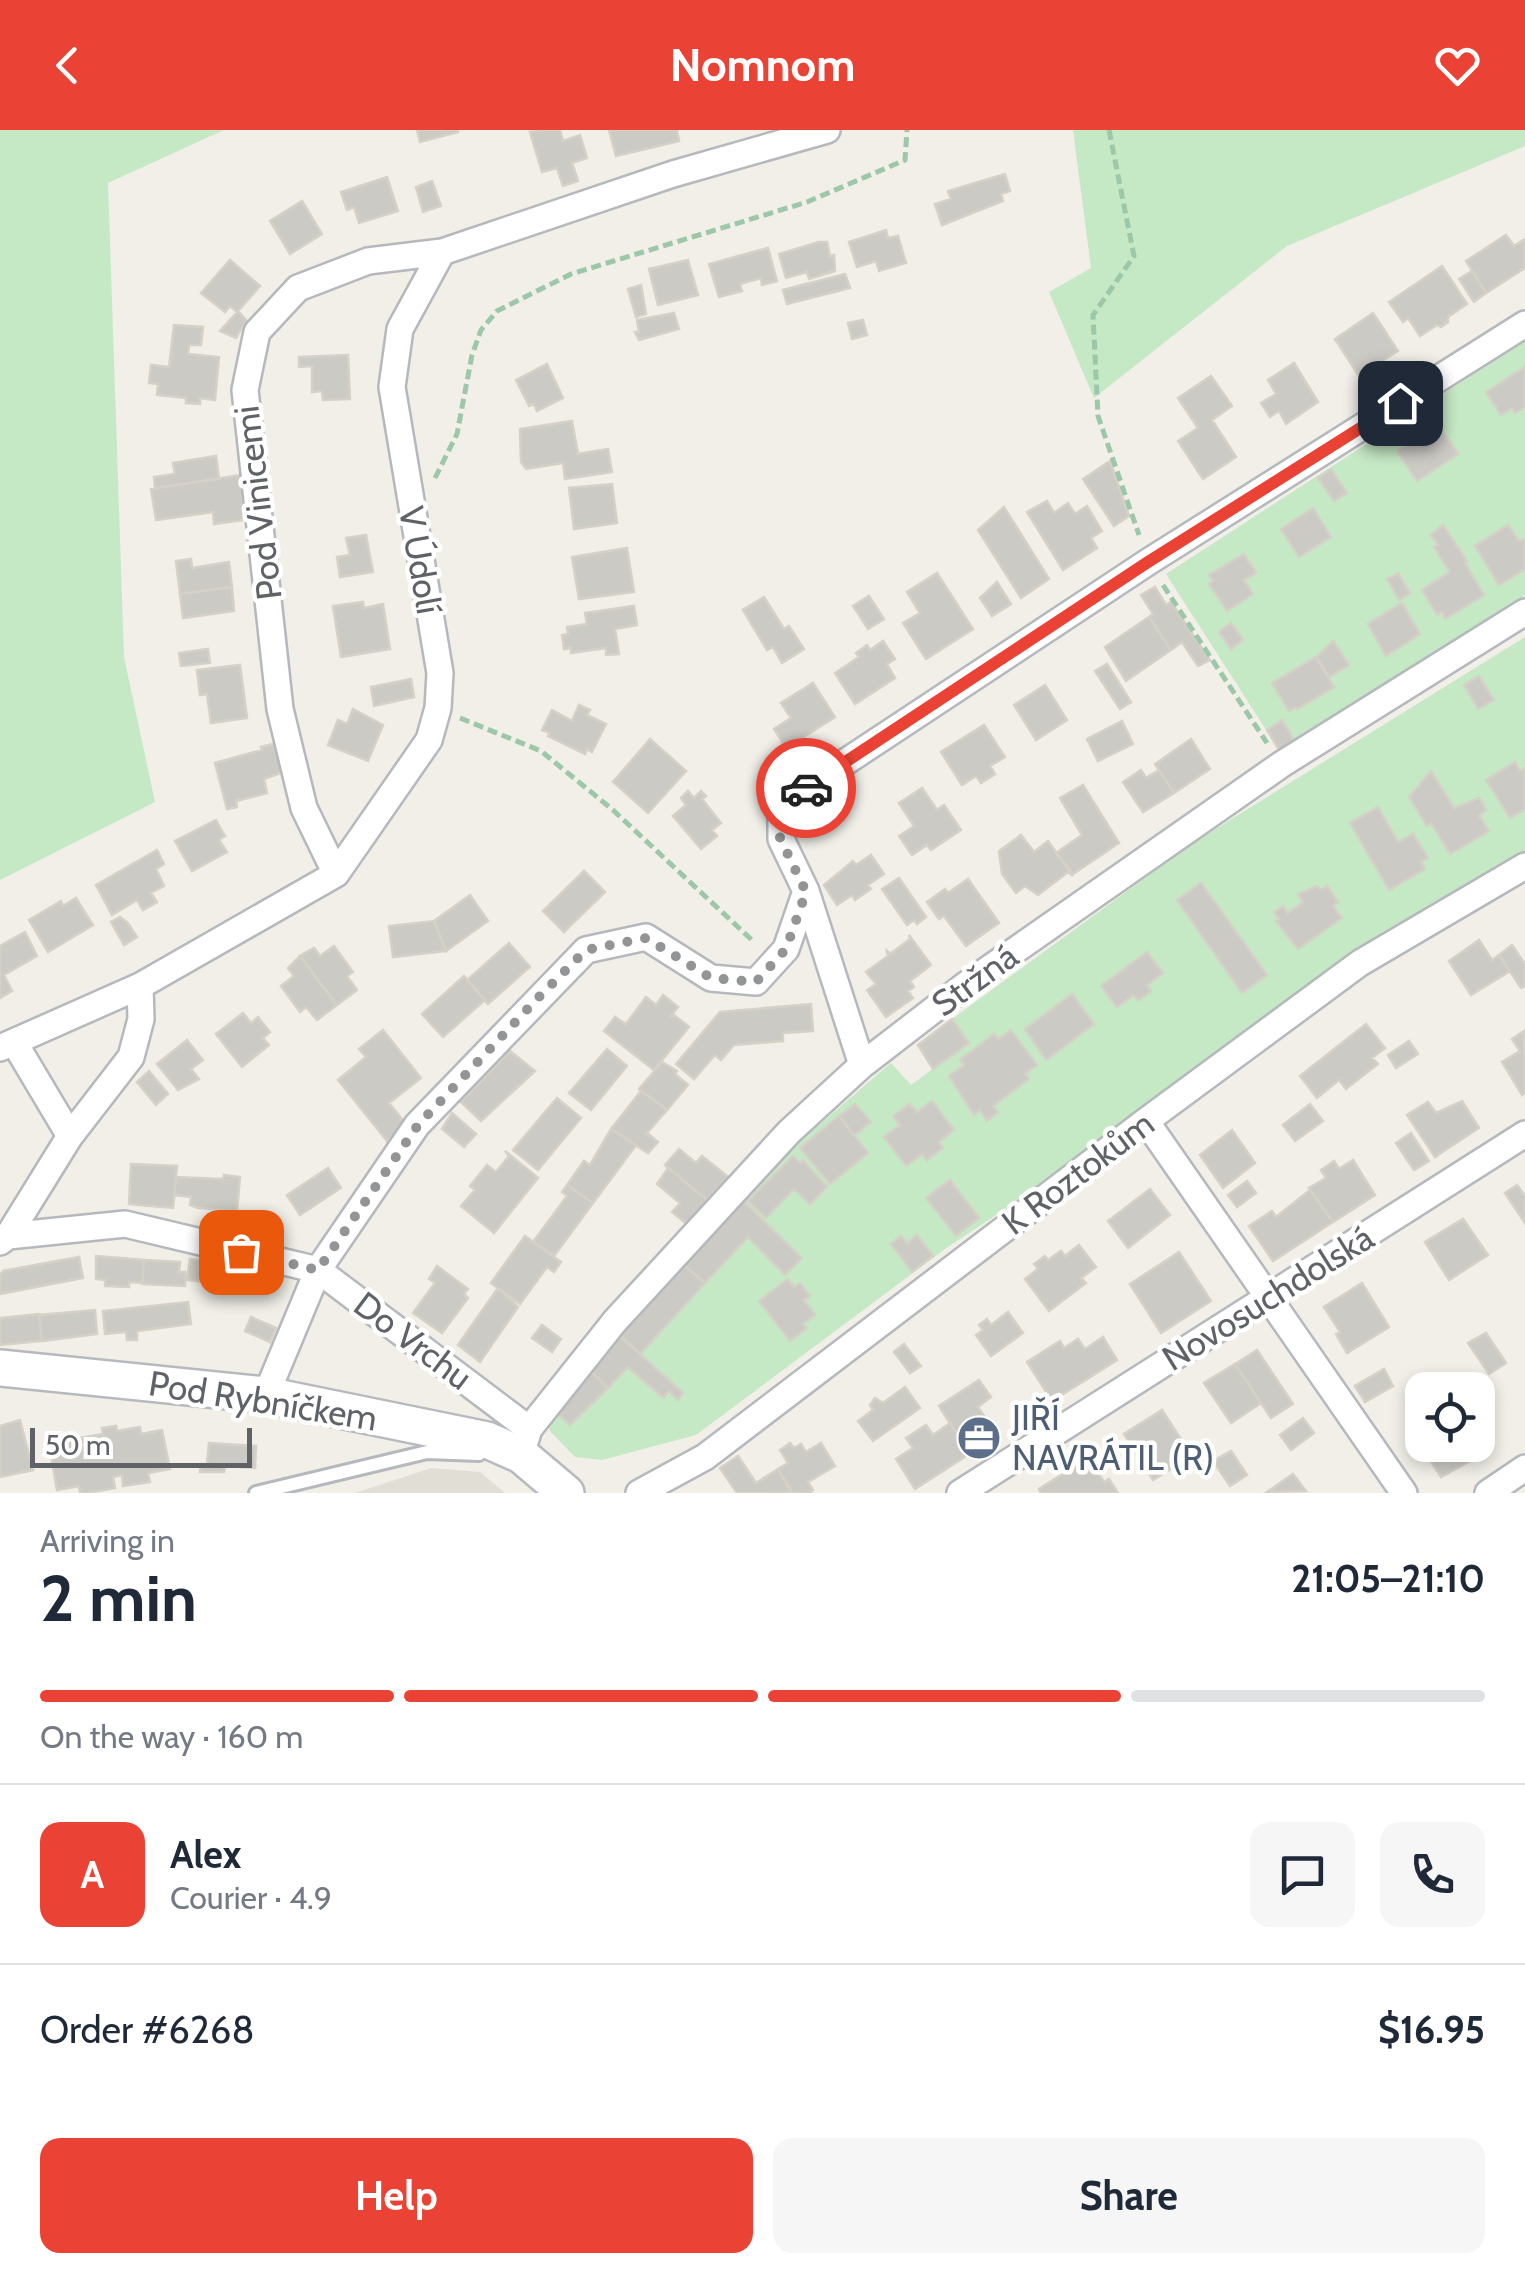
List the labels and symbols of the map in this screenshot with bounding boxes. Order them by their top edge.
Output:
pin [1358,361,1443,446]
street label: Pod Vinicemi [224,404,291,603]
street label: V Údolí [390,503,451,617]
courier [756,738,856,838]
street label: Stržná [923,934,1026,1025]
street label: K Roztokům [993,1102,1162,1244]
pin [199,1210,284,1295]
street label: Novosuchdolská [1154,1215,1381,1380]
street label: Do Vrchu [346,1282,481,1399]
street label: Pod Rybníčkem [146,1361,380,1440]
place label: JIŘÍ NAVRÁTIL (R) [1011,1396,1214,1479]
office icon: JIŘÍ NAVRÁTIL (R) [956,1415,1002,1461]
scale bar [30,1423,252,1468]

